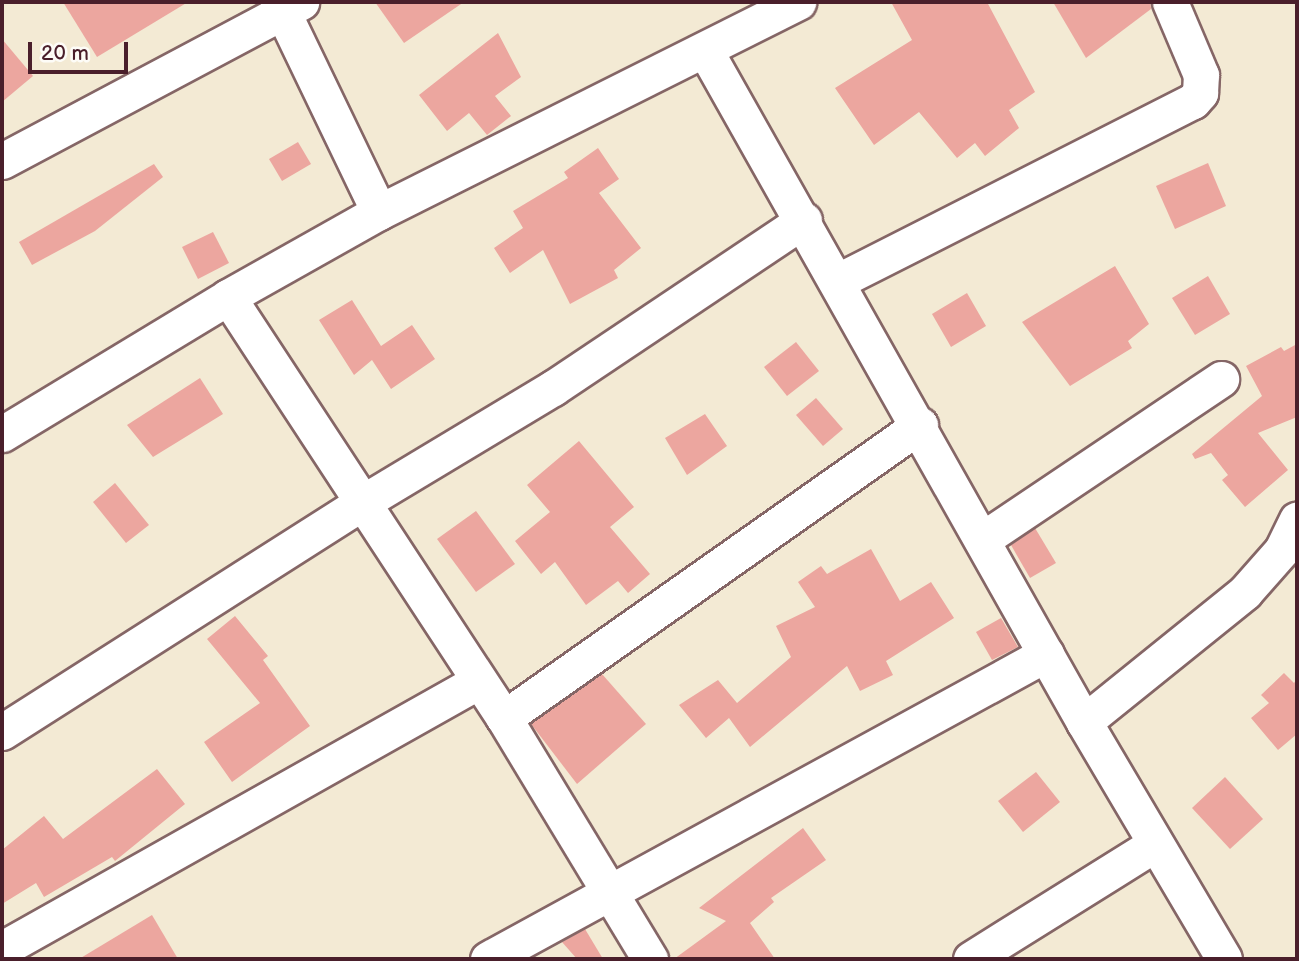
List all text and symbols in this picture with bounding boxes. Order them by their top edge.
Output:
scale bar [32,28,131,72]
text: 20 m [41,41,89,66]

